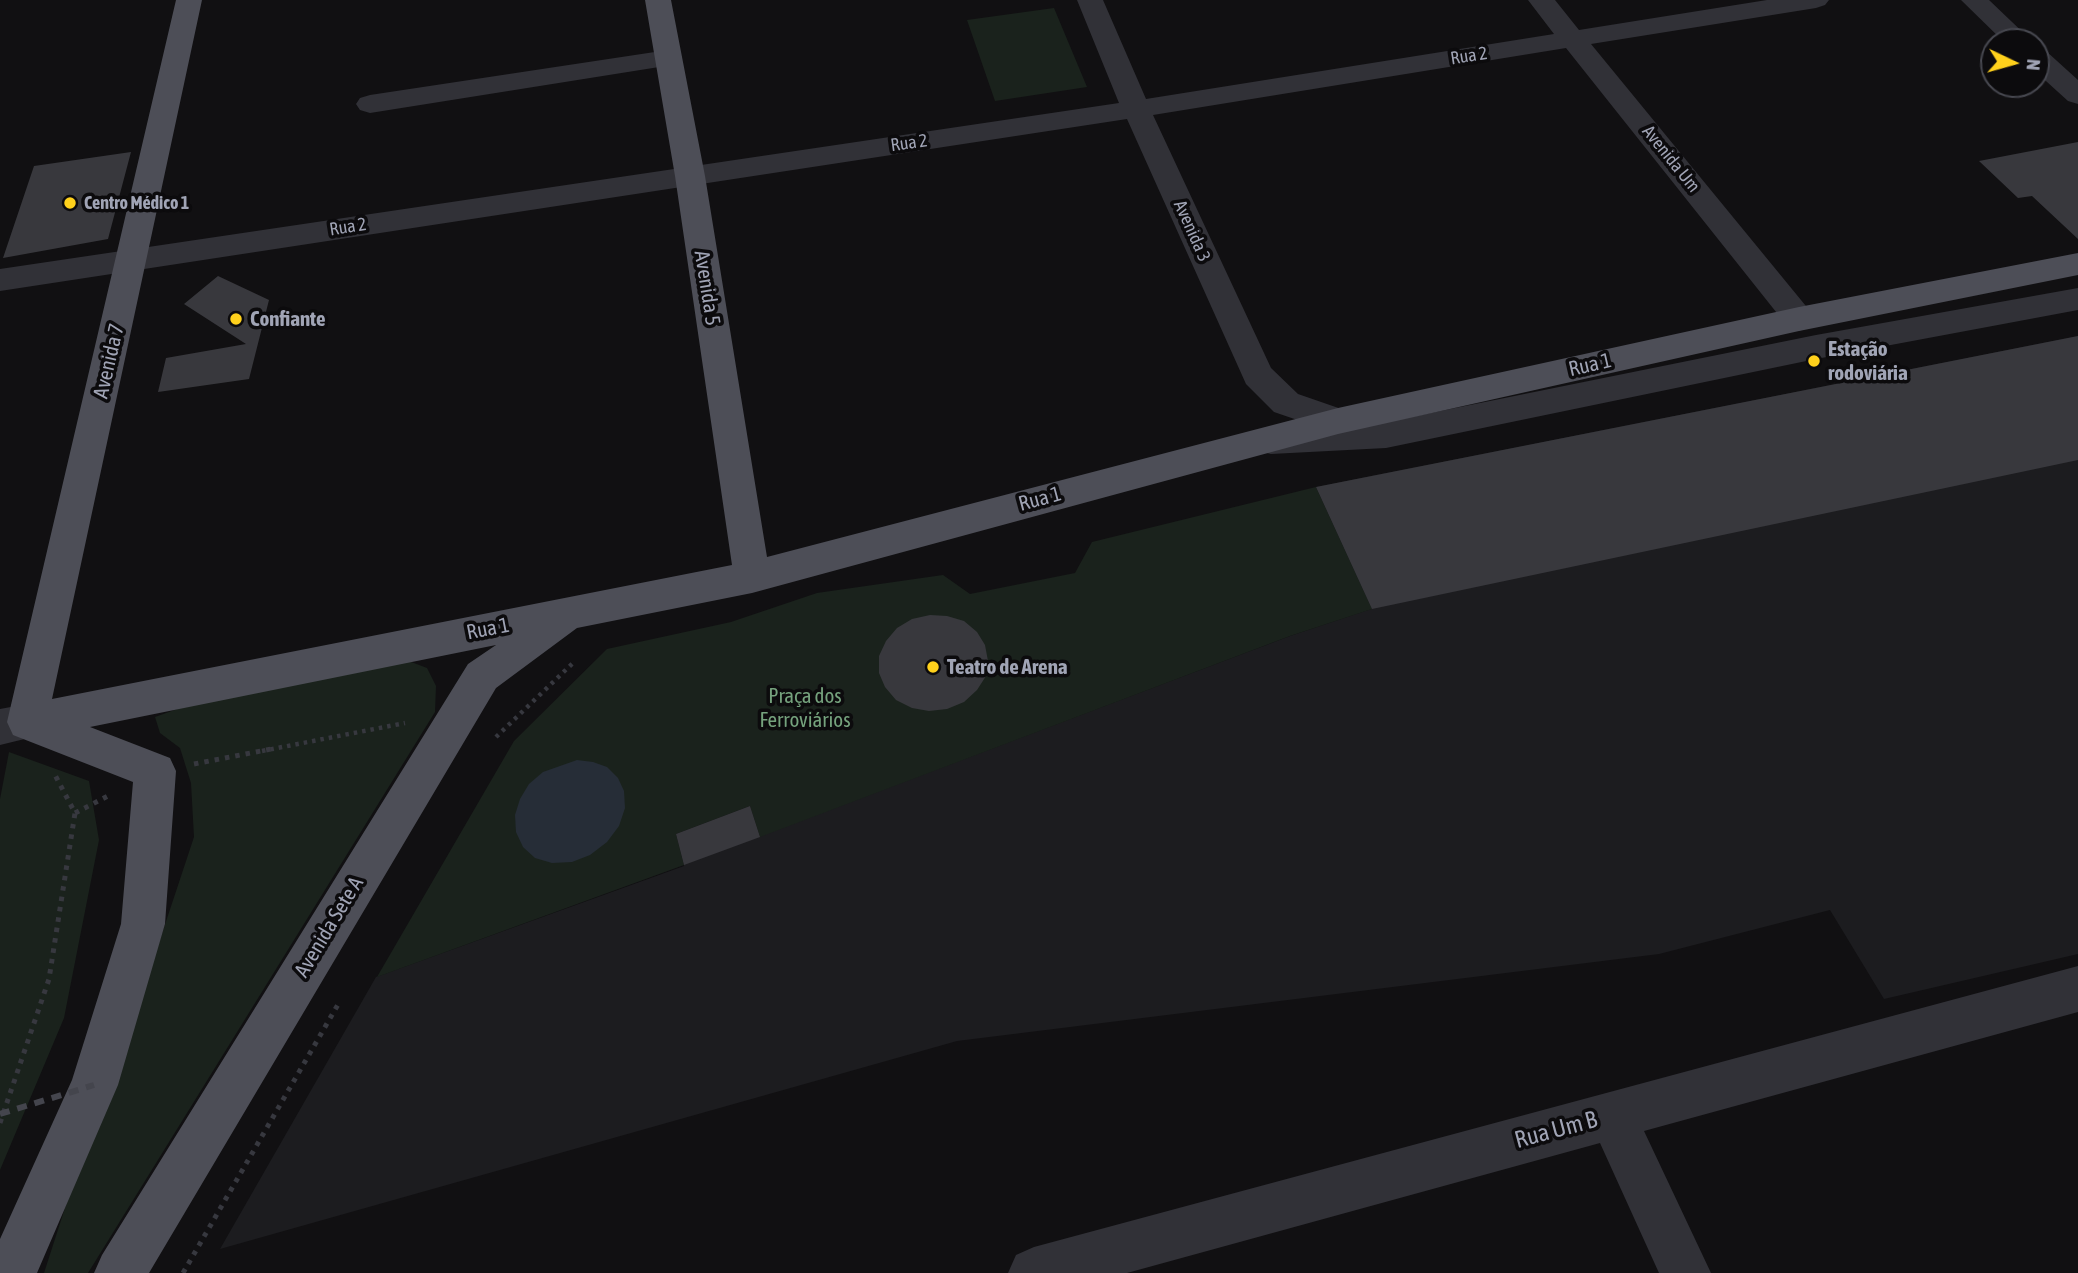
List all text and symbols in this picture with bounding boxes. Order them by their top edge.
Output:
north arrow [1980,28,2050,98]
street label: Rua 2 [1449,42,1489,70]
text: N [2022,58,2045,71]
street label: Avenida Um [1637,121,1705,197]
street label: Rua 2 [889,130,929,156]
place label: Centro Médico 1 [84,192,189,214]
marker: Centro Médico 1 [62,195,78,211]
street label: Avenida 3 [1169,197,1215,265]
street label: Rua 2 [328,213,368,241]
street label: Avenida 5 [689,249,725,327]
place label: Confiante [250,306,325,332]
marker: Confiante [228,311,244,327]
street label: Avenida 7 [88,321,130,401]
place label: Estação rodoviária [1828,336,1908,386]
street label: Rua 1 [1566,348,1614,382]
marker: Estação rodoviária [1806,353,1822,369]
street label: Rua 1 [1016,481,1064,517]
street label: Rua 1 [464,613,512,645]
place label: Teatro de Arena [947,654,1068,680]
marker: Teatro de Arena [925,659,941,675]
park label: Praça dos Ferroviários [759,683,851,733]
street label: Avenida Sete A [289,872,369,982]
street label: Rua Um B [1512,1105,1600,1155]

